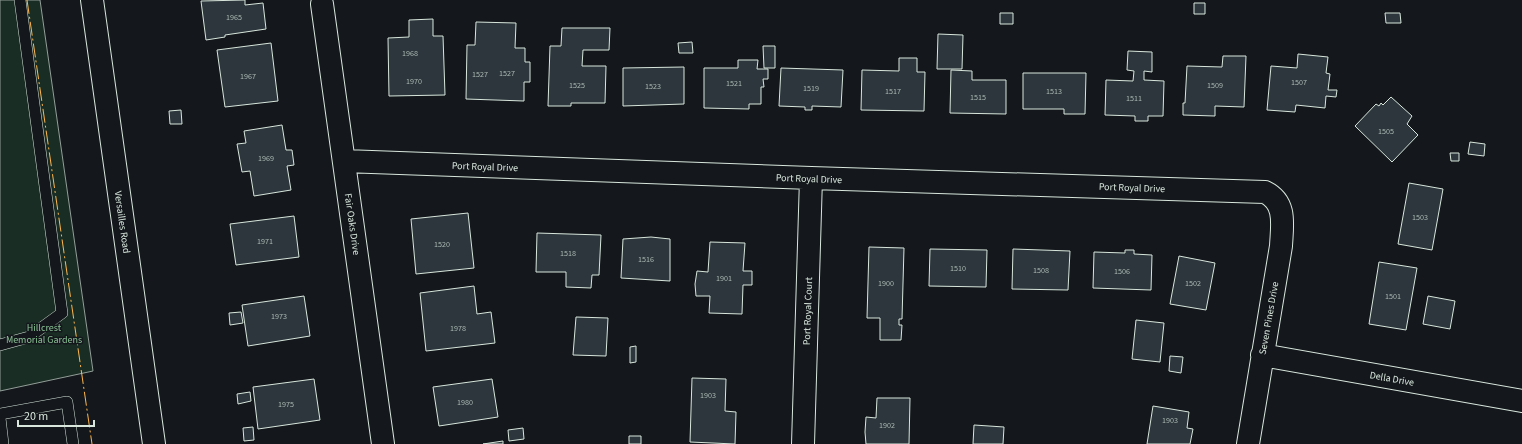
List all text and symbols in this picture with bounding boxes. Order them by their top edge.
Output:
house number: 1965 [226,12,242,23]
house number: 1968 [402,48,418,59]
house number: 1527 [499,68,515,79]
house number: 1527 [472,69,488,80]
house number: 1967 [240,71,256,82]
house number: 1970 [406,76,422,87]
house number: 1507 [1291,77,1307,88]
house number: 1521 [726,78,742,89]
house number: 1525 [569,80,585,91]
house number: 1509 [1207,80,1223,91]
house number: 1523 [645,81,661,92]
house number: 1519 [803,83,819,94]
house number: 1517 [885,86,901,97]
house number: 1513 [1046,86,1062,97]
house number: 1515 [970,92,986,103]
house number: 1511 [1126,93,1142,104]
house number: 1505 [1378,126,1394,137]
house number: 1969 [258,153,274,164]
street label: Port Royal Drive [452,159,518,175]
street label: Port Royal Drive [776,171,842,187]
street label: Port Royal Drive [1099,180,1165,196]
street label: Versailles Road [111,190,133,254]
street label: Fair Oaks Drive [341,192,363,256]
house number: 1503 [1412,212,1428,223]
house number: 1971 [257,236,273,247]
house number: 1520 [434,239,450,250]
house number: 1518 [560,248,576,259]
house number: 1516 [638,254,654,265]
house number: 1510 [950,263,966,274]
house number: 1508 [1033,265,1049,276]
house number: 1506 [1114,266,1130,277]
house number: 1901 [716,273,732,284]
street label: Port Royal Court [800,276,816,345]
house number: 1900 [878,278,894,289]
house number: 1502 [1185,278,1201,289]
street label: Seven Pines Drive [1256,281,1282,356]
house number: 1501 [1385,291,1401,302]
house number: 1973 [271,311,287,322]
park label: Hillcrest Memorial Gardens [6,321,82,347]
house number: 1978 [450,323,466,334]
street label: Della Drive [1368,368,1415,390]
house number: 1903 [700,390,716,401]
house number: 1980 [457,397,473,408]
house number: 1975 [278,399,294,410]
scale bar [18,402,94,428]
text: 20 m [24,408,48,425]
house number: 1903 [1162,415,1178,426]
house number: 1902 [879,420,895,431]

